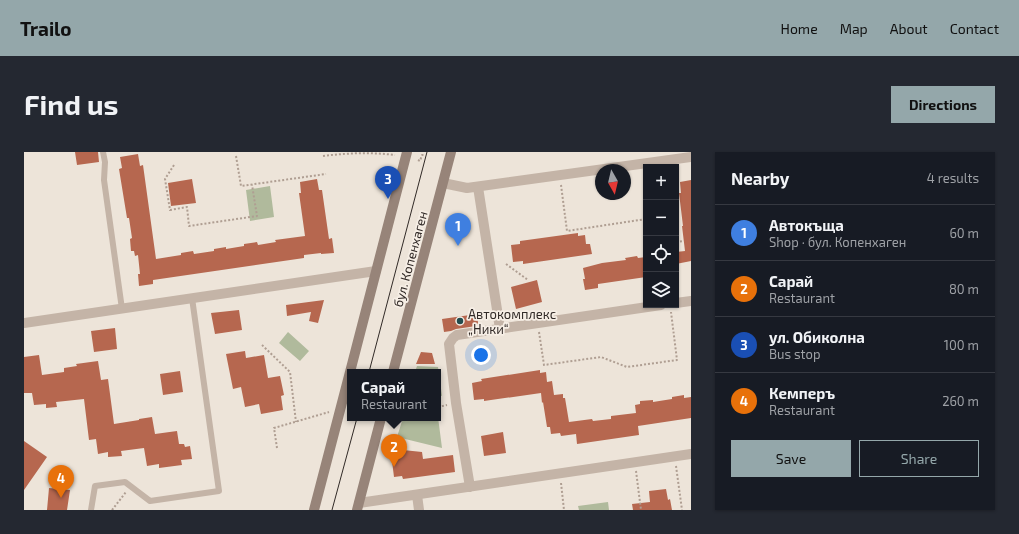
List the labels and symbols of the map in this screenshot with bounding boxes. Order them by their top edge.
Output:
north arrow [595,164,631,200]
pin: 3 [375,166,401,199]
street label: бул. Копенхаген [389,209,431,309]
pin: 1 [445,213,471,246]
place label: Автокомплекс „Ники“ [468,306,556,337]
marker: Автокомплекс „Ники“ [455,316,465,326]
your location [471,345,491,365]
pin: 2 [381,434,407,467]
pin: 4 [48,465,74,498]

